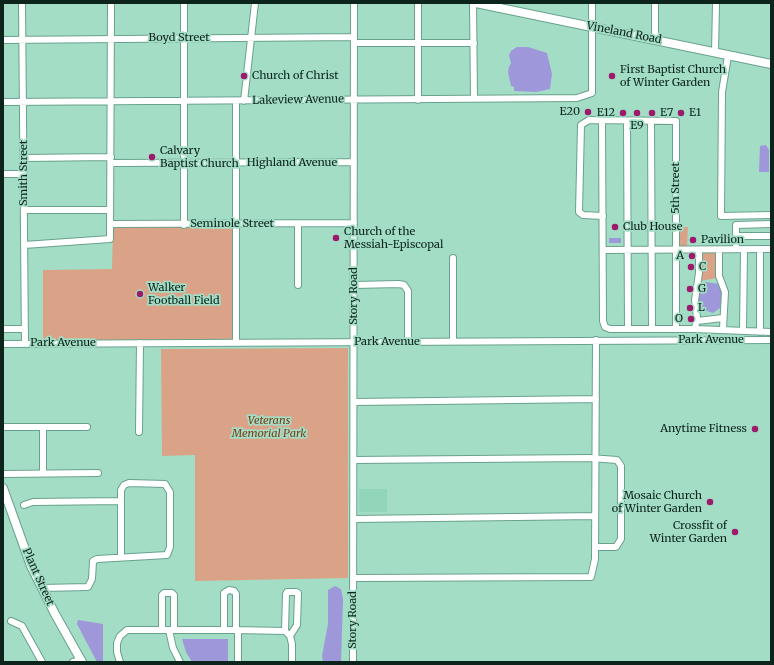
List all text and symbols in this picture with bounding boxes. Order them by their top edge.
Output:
street label: Vineland Road [585,19,663,47]
street label: Boyd Street [149,31,209,45]
place label: First Baptist Church of Winter Garden [620,63,726,89]
place label: Church of Christ [252,69,339,83]
marker: Church of Christ [239,71,249,81]
marker: First Baptist Church of Winter Garden [607,71,617,81]
street label: Lakeview Avenue [252,93,344,107]
place label: E20 [559,105,580,119]
place label: E12 [597,106,615,120]
place label: E7 [660,106,673,120]
place label: E1 [689,106,701,120]
marker: E20 [583,107,593,117]
marker: E12 [618,108,628,118]
marker: E9 [632,108,642,118]
marker: E7 [647,108,657,118]
marker: E1 [676,108,686,118]
place label: E9 [630,119,644,133]
street label: Smith Street [17,140,31,206]
place label: Calvary Baptist Church [160,144,239,170]
marker: Calvary Baptist Church [147,152,157,162]
street label: Highland Avenue [247,156,337,170]
street label: 5th Street [669,162,683,214]
street label: Seminole Street [190,217,274,231]
place label: Club House [623,220,682,234]
marker: Club House [610,222,620,232]
place label: Church of the Messiah-Episcopal [344,225,443,251]
marker: Church of the Messiah-Episcopal [331,233,341,243]
place label: Pavilion [701,233,744,247]
marker: Pavilion [688,235,698,245]
place label: A [676,249,684,263]
marker: A [687,251,697,261]
place label: C [699,260,706,274]
marker: C [686,262,696,272]
street label: Story Road [347,267,361,325]
place label: Walker Football Field [148,281,220,307]
place label: G [698,282,706,296]
marker: G [685,284,695,294]
marker: Walker Football Field [135,289,145,299]
place label: L [698,301,705,315]
marker: L [685,303,695,313]
place label: O [675,312,683,326]
marker: O [686,314,696,324]
street label: Park Avenue [678,333,744,347]
street label: Park Avenue [354,335,420,349]
street label: Park Avenue [30,336,96,350]
park label: Veterans Memorial Park [232,414,306,440]
place label: Anytime Fitness [660,422,747,436]
marker: Anytime Fitness [750,424,760,434]
place label: Mosaic Church of Winter Garden [612,489,702,515]
marker: Mosaic Church of Winter Garden [705,497,715,507]
place label: Crossfit of Winter Garden [650,519,727,545]
marker: Crossfit of Winter Garden [730,527,740,537]
street label: Plant Street [19,546,57,608]
street label: Story Road [346,591,360,649]

